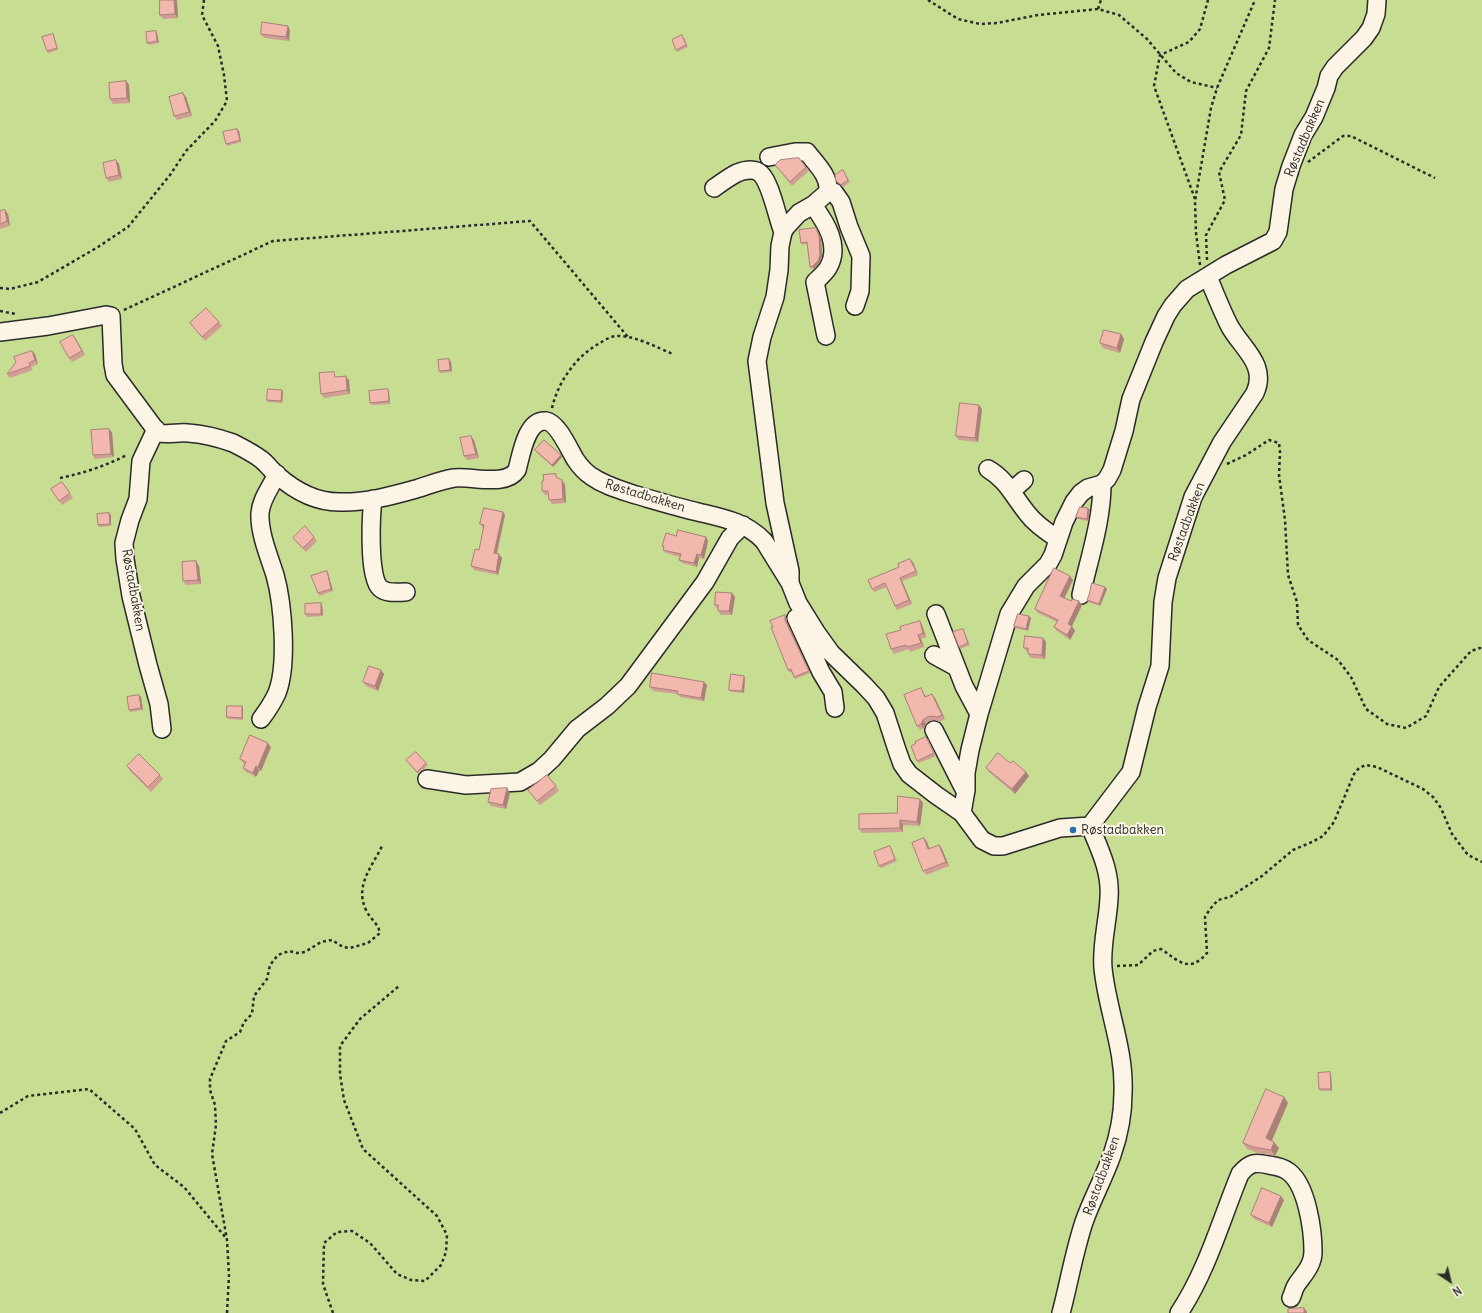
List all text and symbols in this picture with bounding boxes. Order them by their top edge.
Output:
street label: Røstadbakken [1282,97,1328,179]
street label: Røstadbakken [603,476,687,516]
street label: Røstadbakken [1165,480,1209,564]
street label: Røstadbakken [118,548,148,632]
place label: Røstadbakken [1081,822,1164,838]
marker: Røstadbakken [1068,825,1078,835]
street label: Røstadbakken [1080,1134,1124,1218]
north arrow [1430,1261,1470,1301]
text: N [1450,1283,1464,1299]

